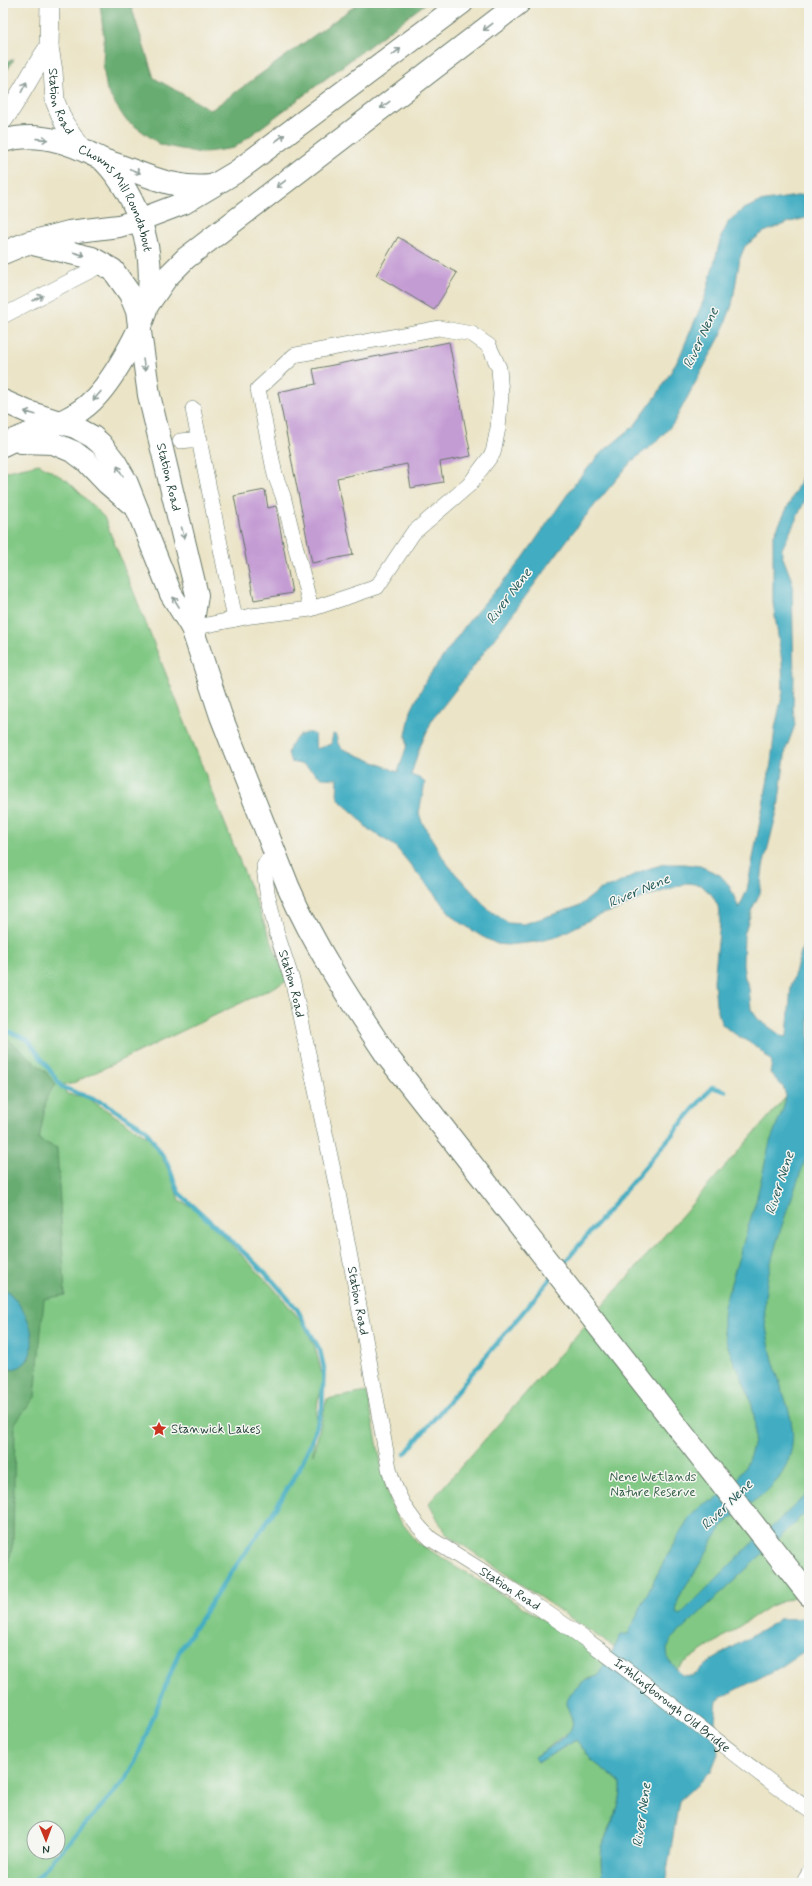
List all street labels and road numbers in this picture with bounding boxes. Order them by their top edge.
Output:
street label: Station Road [44,67,78,138]
street label: Chowns Mill Roundabout [75,140,156,253]
street label: Station Road [152,441,185,513]
street label: Station Road [274,948,309,1019]
street label: Station Road [343,1265,373,1337]
street label: Station Road [476,1563,544,1615]
street label: Irthlingborough Old Bridge [610,1654,734,1757]

